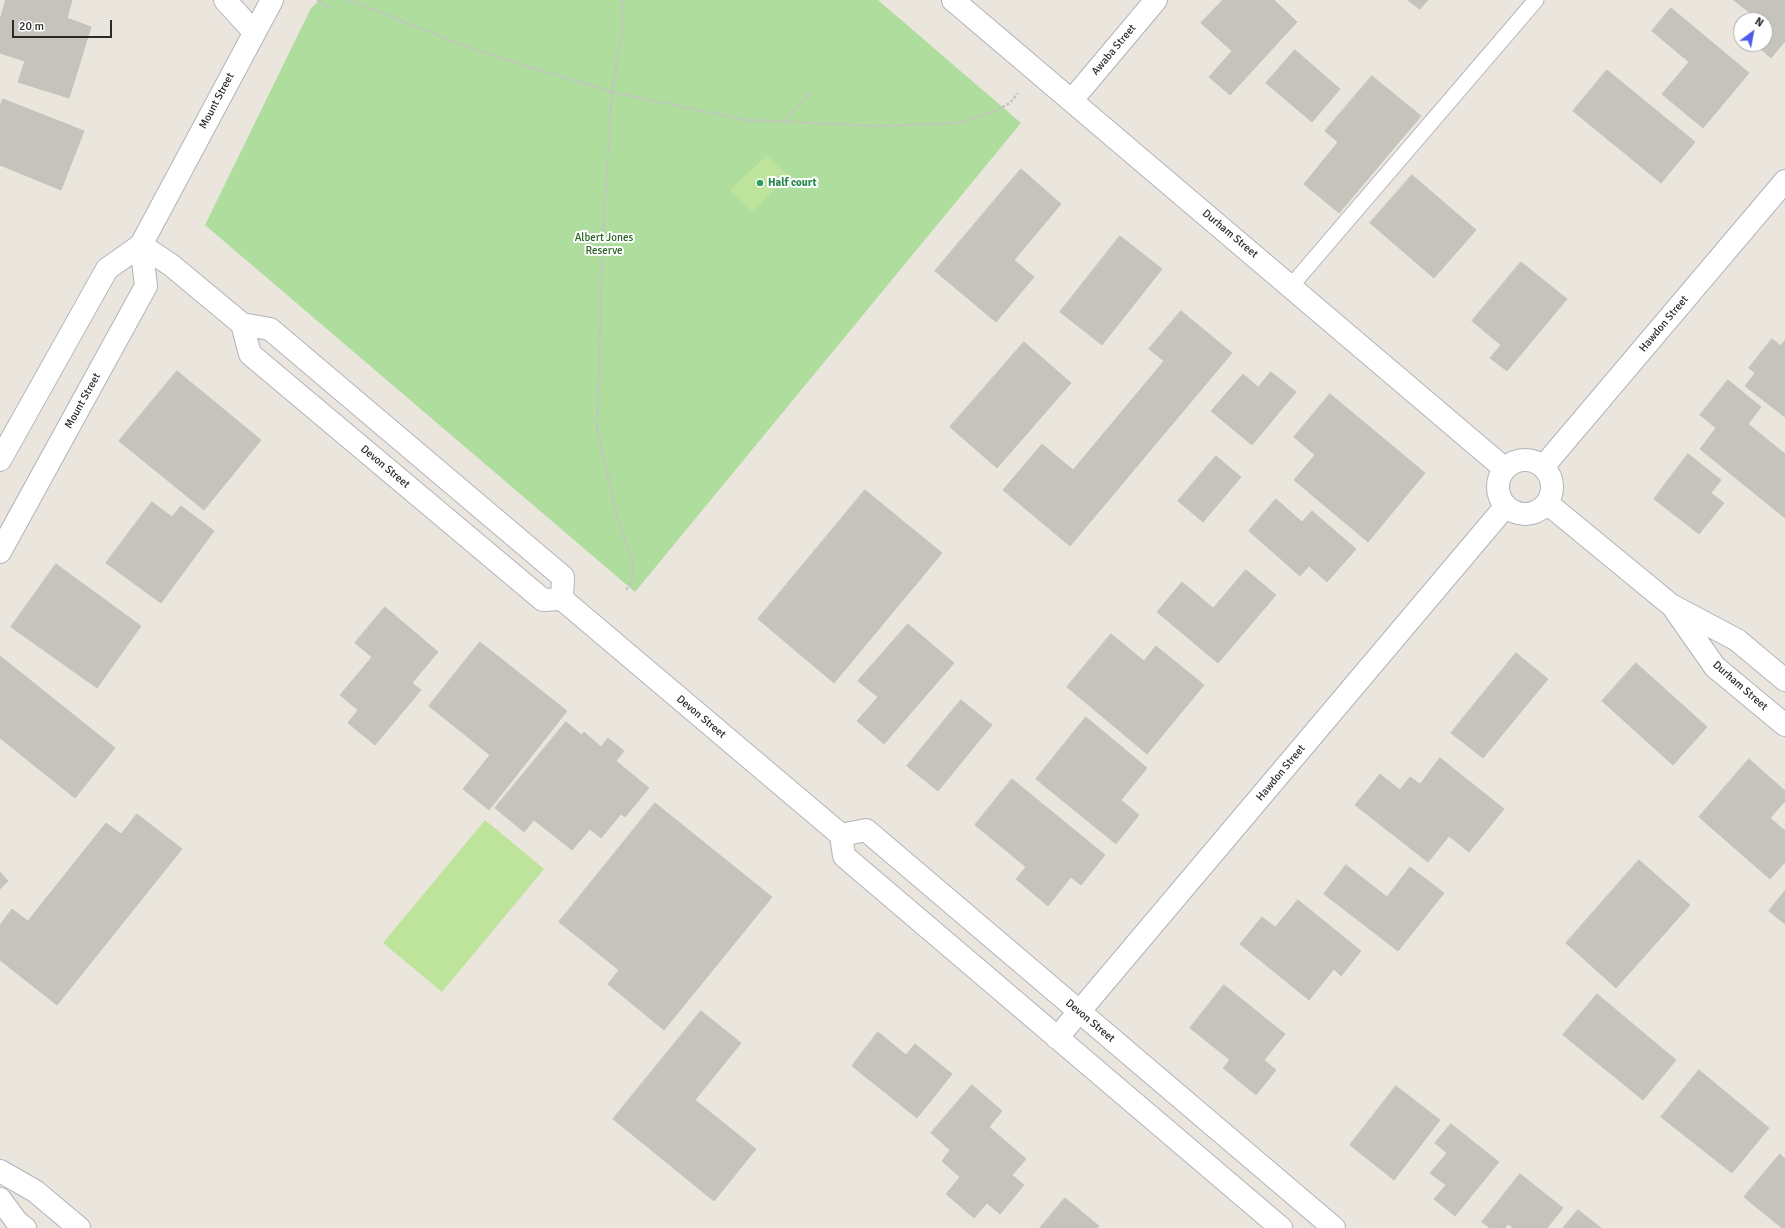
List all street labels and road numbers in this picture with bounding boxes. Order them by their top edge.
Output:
street label: Awaba Street [1089,22,1139,78]
street label: Mount Street [197,71,237,131]
street label: Durham Street [1199,207,1261,261]
street label: Hawdon Street [1637,293,1691,355]
street label: Mount Street [62,371,104,431]
street label: Devon Street [358,443,412,491]
street label: Durham Street [1710,659,1770,713]
street label: Devon Street [674,693,728,741]
street label: Hawdon Street [1254,742,1308,804]
street label: Devon Street [1063,997,1117,1045]

